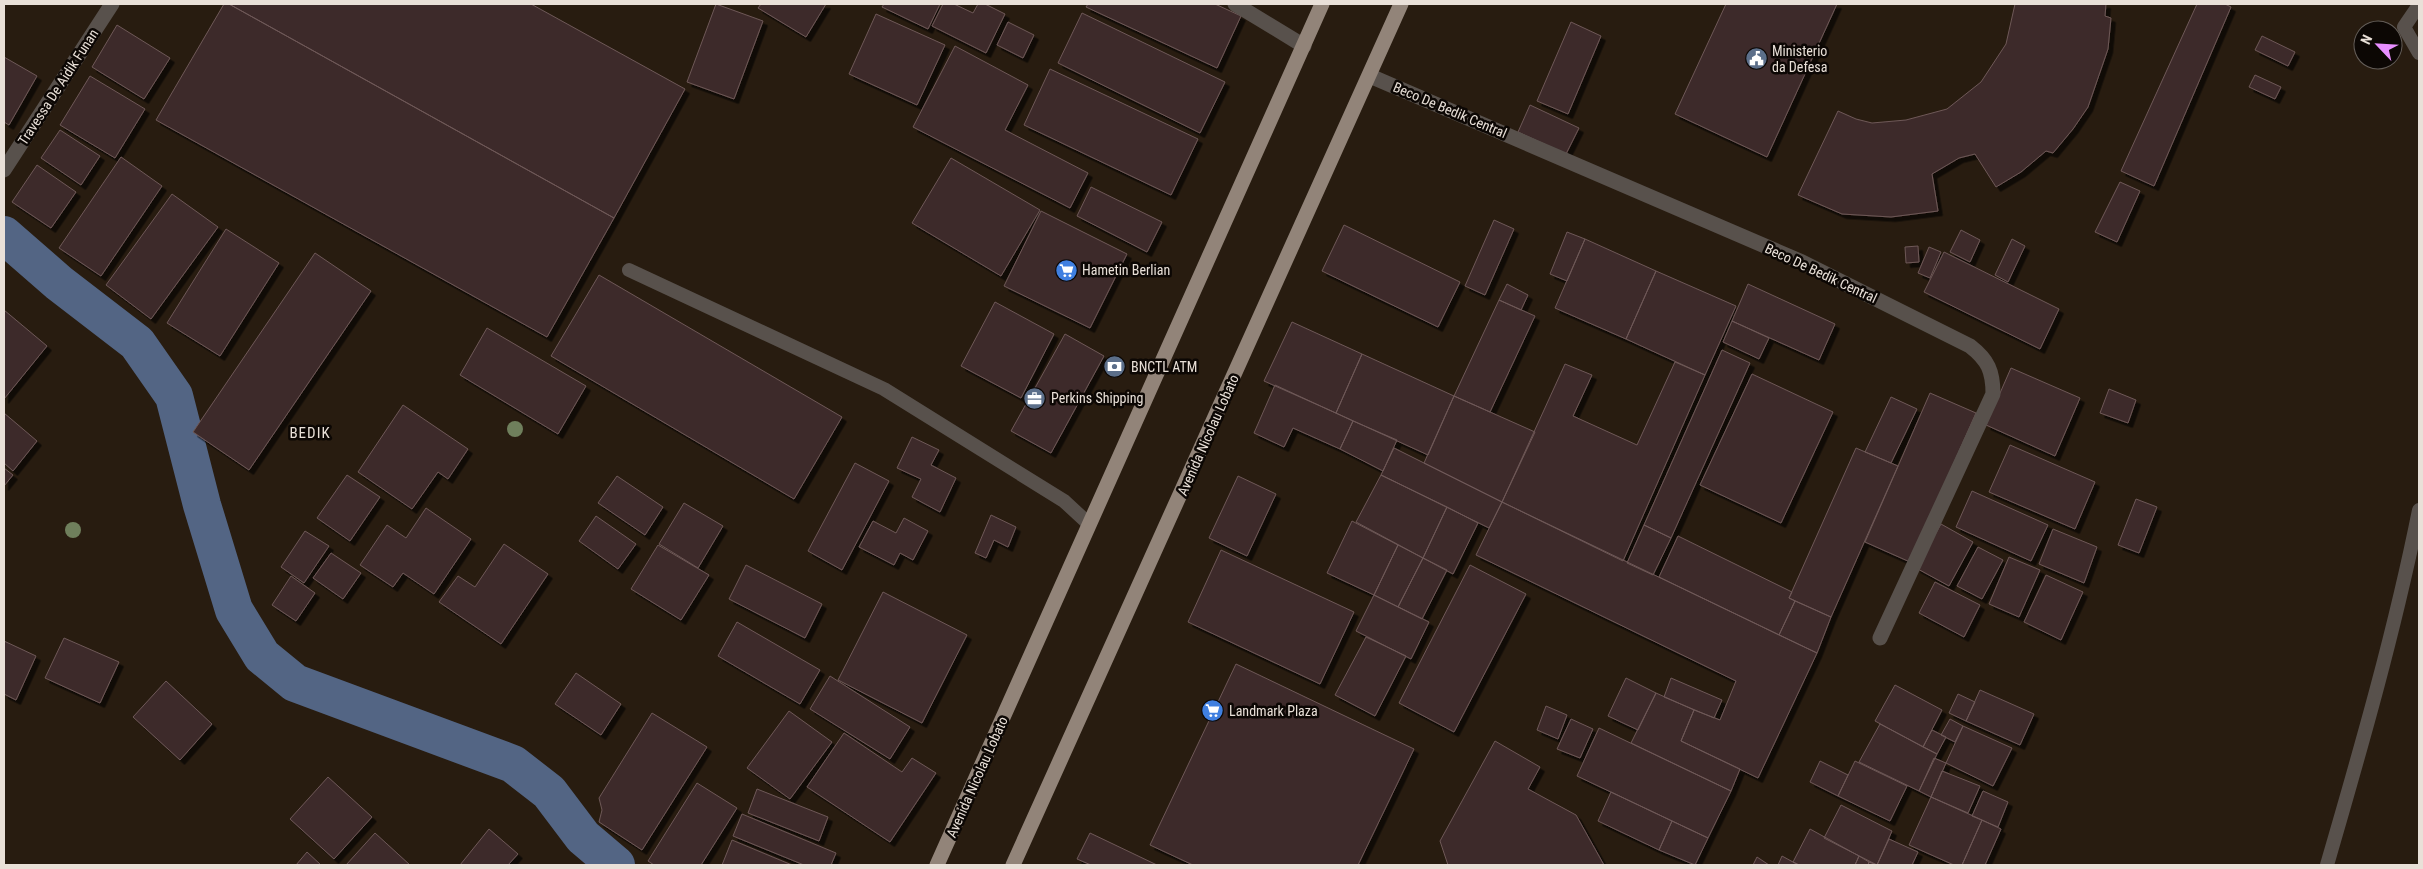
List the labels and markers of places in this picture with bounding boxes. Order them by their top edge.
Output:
place label: Ministerio da Defesa [1772,43,1827,75]
public building icon: Ministerio da Defesa [1744,47,1768,71]
supermarket icon: Hametin Berlian [1054,258,1078,282]
place label: Hametin Berlian [1082,262,1170,278]
bank icon: BNCTL ATM [1103,355,1127,379]
place label: BNCTL ATM [1131,359,1197,375]
office icon: Perkins Shipping [1023,386,1047,410]
place label: Perkins Shipping [1051,390,1143,406]
supermarket icon: Landmark Plaza [1201,699,1225,723]
place label: Landmark Plaza [1229,703,1318,719]

